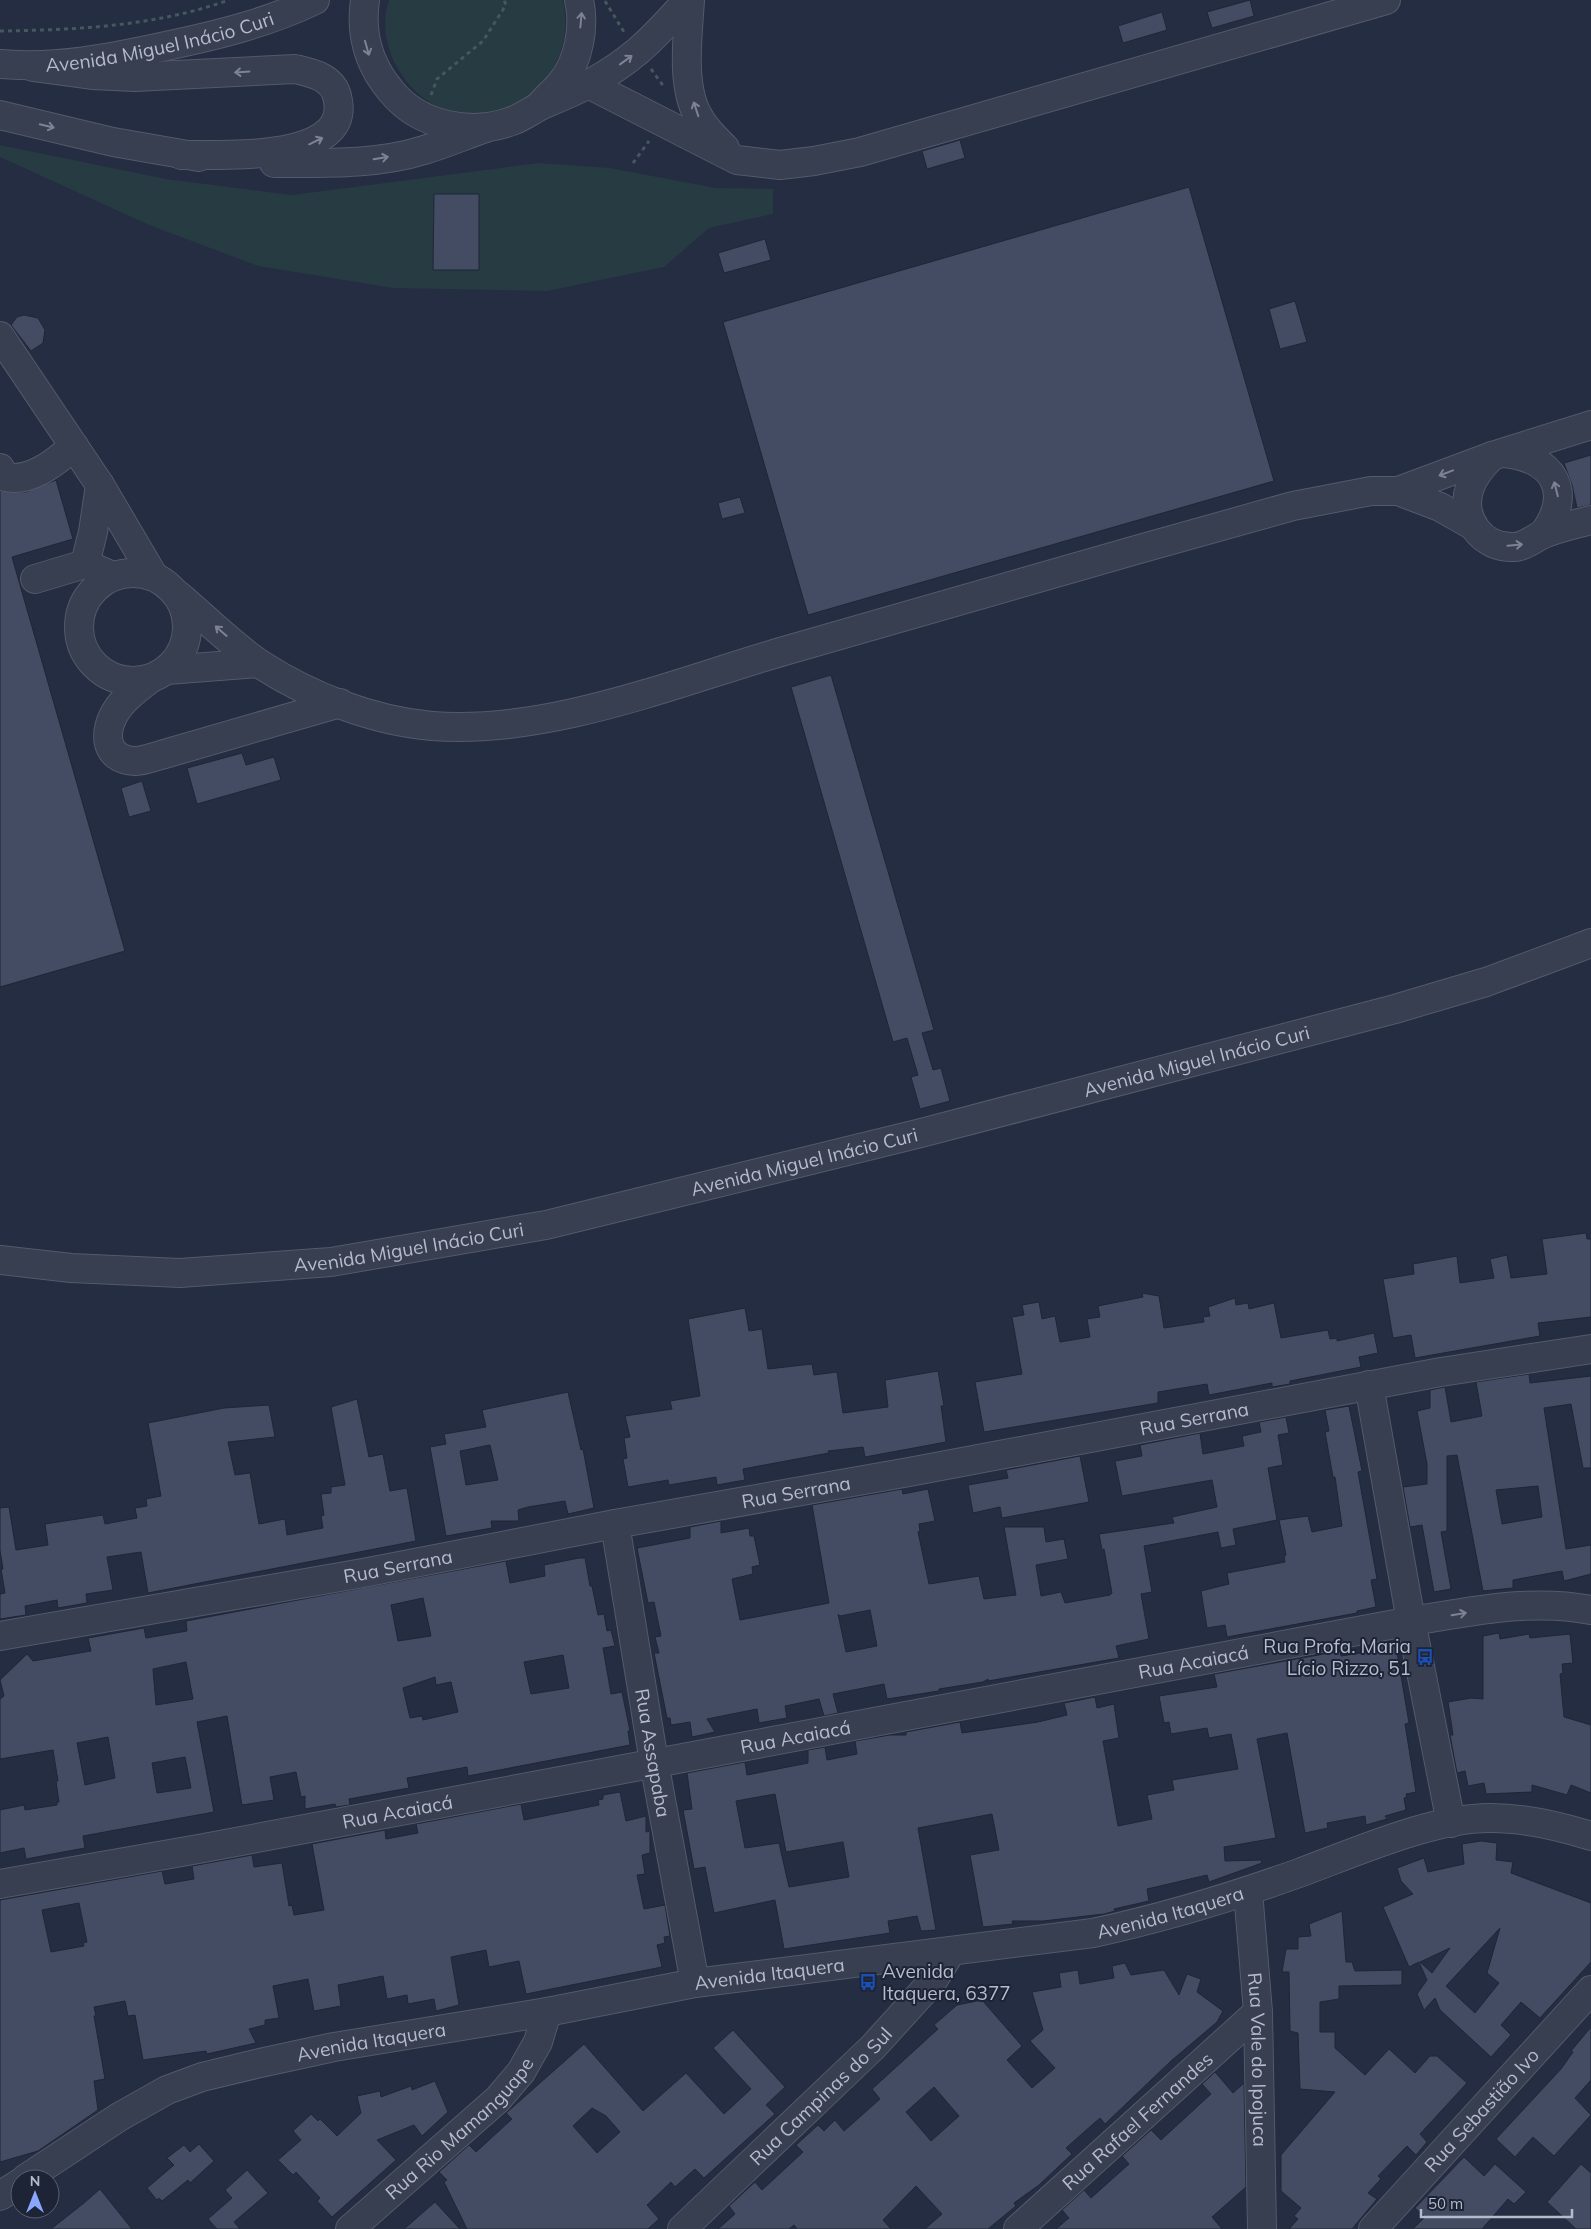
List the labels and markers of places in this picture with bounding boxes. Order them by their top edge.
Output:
place label: Rua Profa. Maria Lício Rizzo, 51 [1263,1634,1411,1680]
bus stop icon: Rua Profa. Maria Lício Rizzo, 51 [1415,1647,1435,1667]
place label: Avenida Itaquera, 6377 [882,1959,1011,2005]
bus stop icon: Avenida Itaquera, 6377 [858,1972,878,1992]

